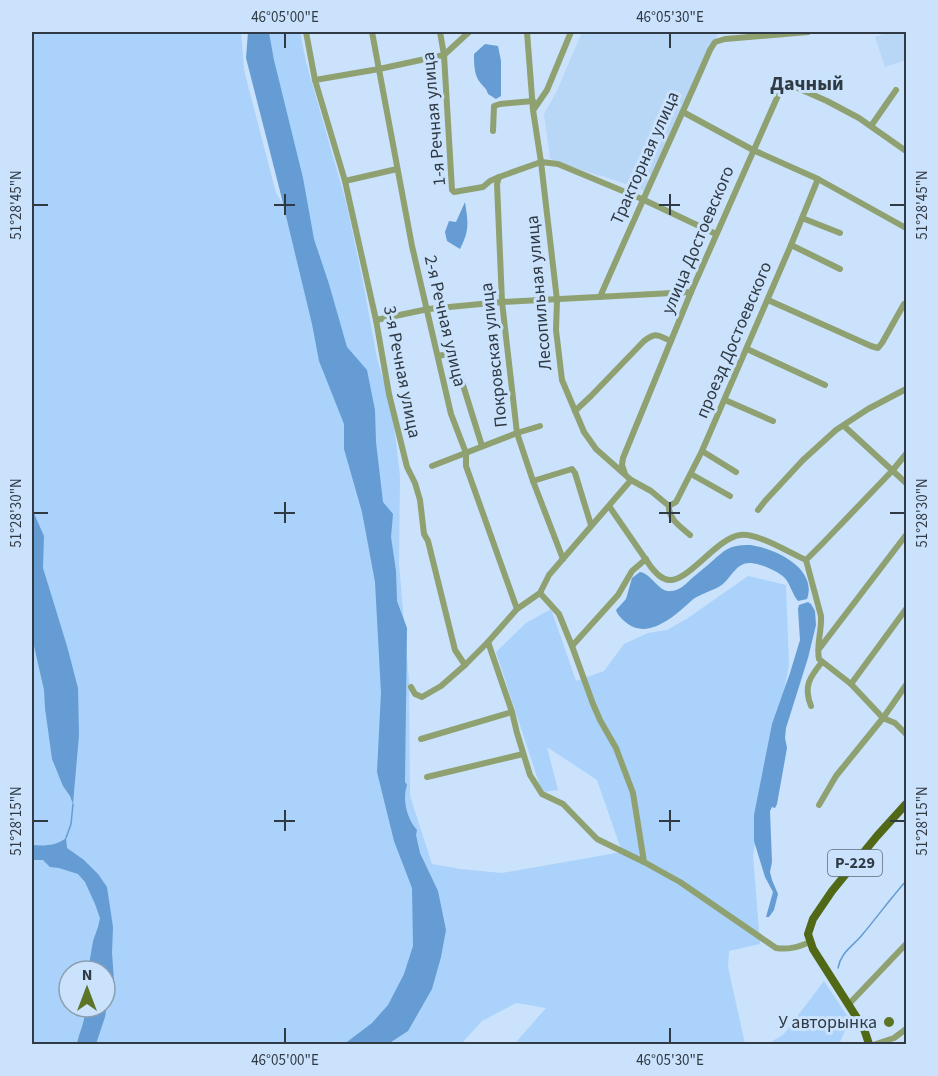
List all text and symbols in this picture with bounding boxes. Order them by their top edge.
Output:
text: 46°05'00"E [251,7,319,28]
text: 46°05'30"E [636,7,704,28]
street label: 1-я Речная улица [416,51,452,187]
district label: Дачный [770,70,844,98]
street label: Тракторная улица [604,87,686,229]
street label: улица Достоевского [655,162,741,318]
text: 51°28'45"N [6,170,27,240]
text: 51°28'45"N [912,170,933,240]
street label: Лесопильная улица [520,214,558,372]
street label: 2-я Речная улица [418,253,472,389]
street label: проезд Достоевского [690,258,778,422]
street label: Покровская улица [474,281,514,429]
street label: 3-я Речная улица [377,304,427,440]
text: 51°28'30"N [6,478,27,548]
text: 51°28'30"N [912,478,933,548]
text: 51°28'15"N [6,786,27,856]
text: 51°28'15"N [912,786,933,856]
road number: Р-229 [828,850,882,876]
north arrow [57,959,117,1019]
text: N [82,964,92,986]
place label: У авторынка [779,1010,877,1035]
marker: У авторынка [882,1015,896,1029]
text: 46°05'00"E [251,1050,319,1071]
text: 46°05'30"E [636,1050,704,1071]

